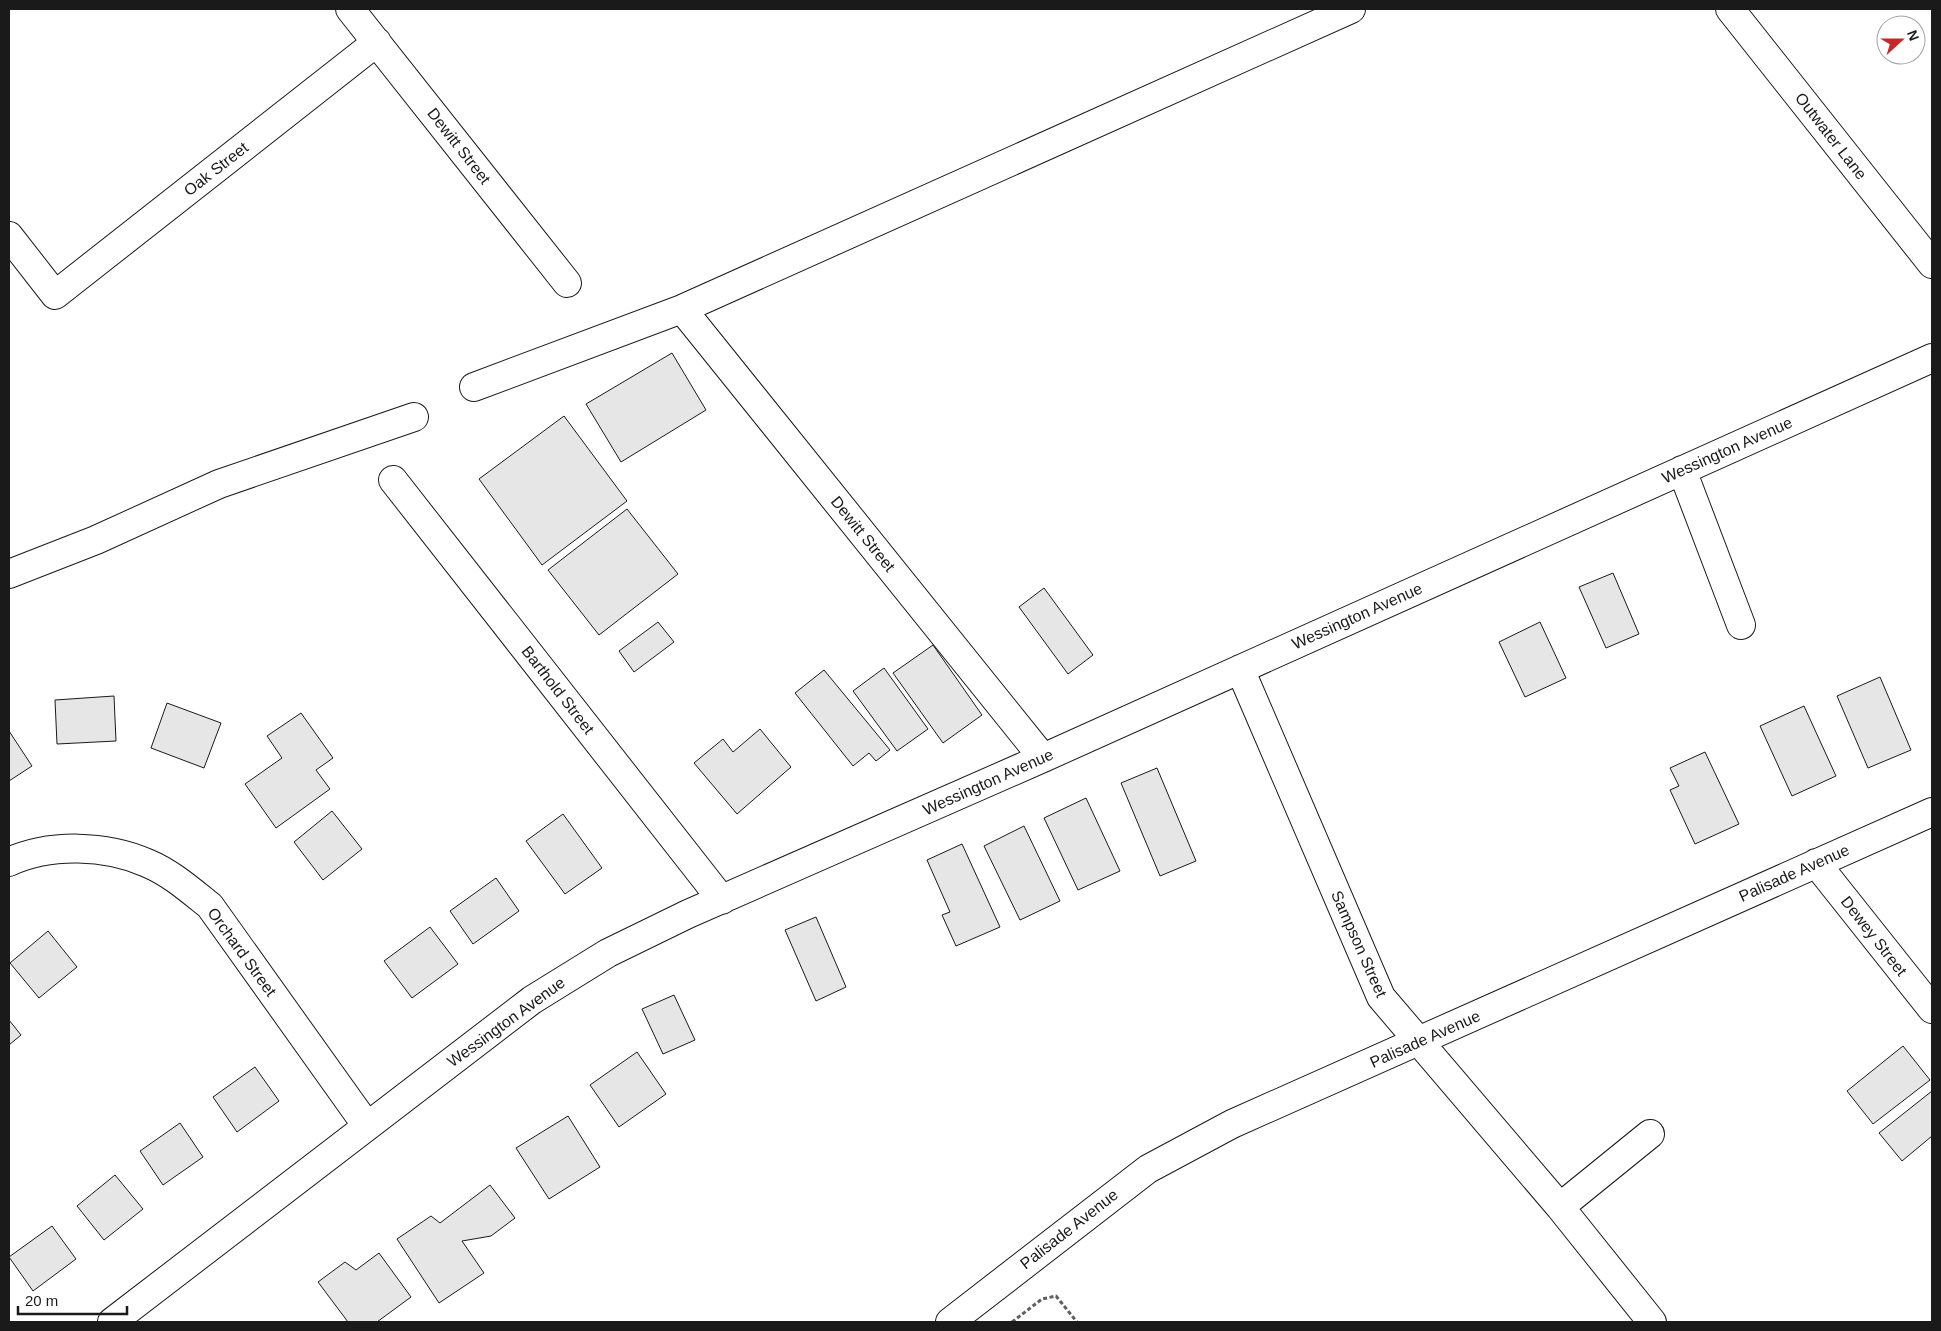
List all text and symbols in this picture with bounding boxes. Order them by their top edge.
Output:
north arrow [1876,15,1926,65]
text: N [1904,28,1922,43]
street label: Outwater Lane [1792,89,1870,183]
street label: Dewitt Street [424,105,494,188]
street label: Oak Street [181,138,252,199]
street label: Wessington Avenue [1659,414,1795,486]
street label: Dewitt Street [828,493,899,575]
street label: Wessington Avenue [1289,580,1425,652]
street label: Barthold Street [518,643,598,738]
street label: Wessington Avenue [920,746,1056,818]
street label: Palisade Avenue [1736,841,1852,905]
street label: Sampson Street [1328,888,1390,1000]
street label: Dewey Street [1838,893,1911,980]
street label: Orchard Street [204,905,280,1000]
street label: Wessington Avenue [444,974,568,1070]
street label: Palisade Avenue [1367,1007,1483,1071]
street label: Palisade Avenue [1017,1186,1121,1272]
scale bar [18,1284,126,1316]
text: 20 m [25,1292,58,1309]

